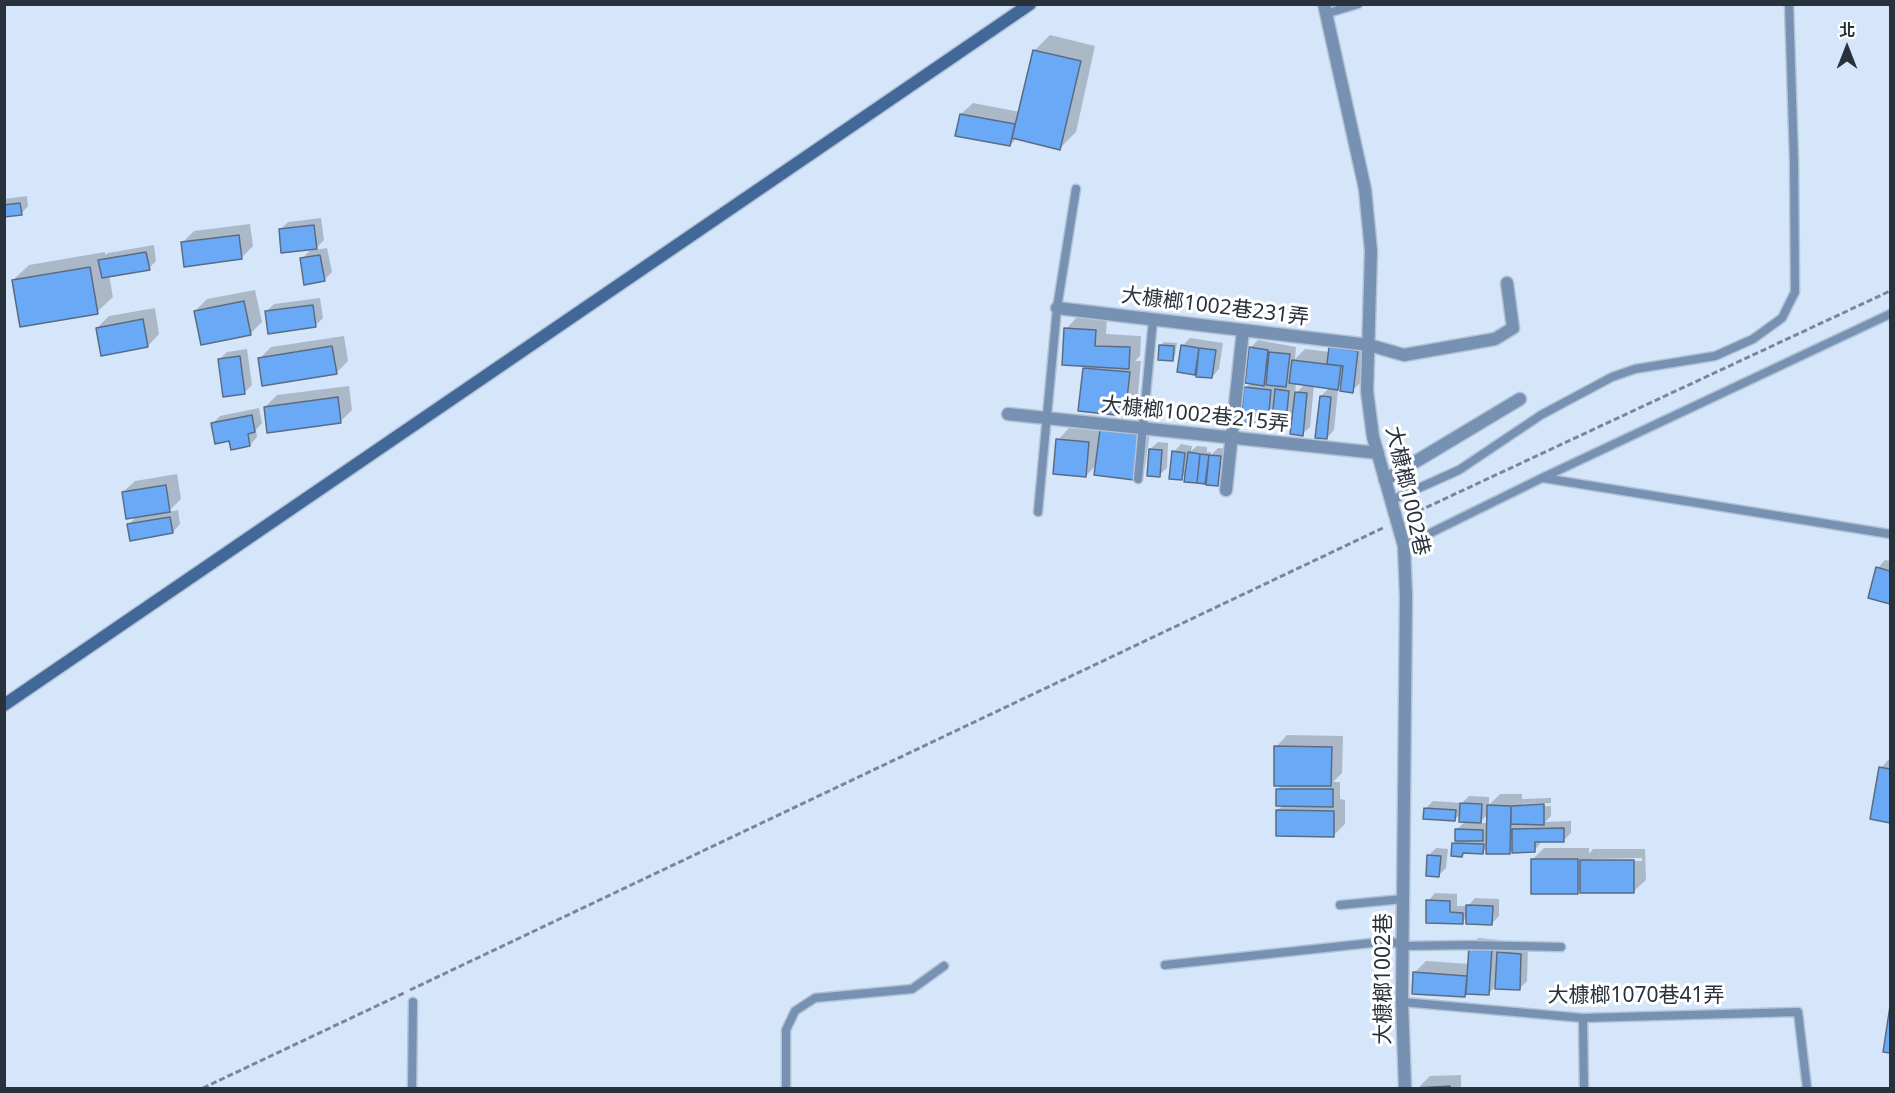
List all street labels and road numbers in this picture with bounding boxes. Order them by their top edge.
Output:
street label: 大槺榔1002巷231弄 [1120,283,1310,331]
street label: 大槺榔1002巷215弄 [1100,393,1290,437]
street label: 大槺榔1002巷 [1380,424,1434,558]
street label: 大槺榔1002巷 [1371,913,1397,1045]
street label: 大槺榔1070巷41弄 [1547,983,1725,1009]

